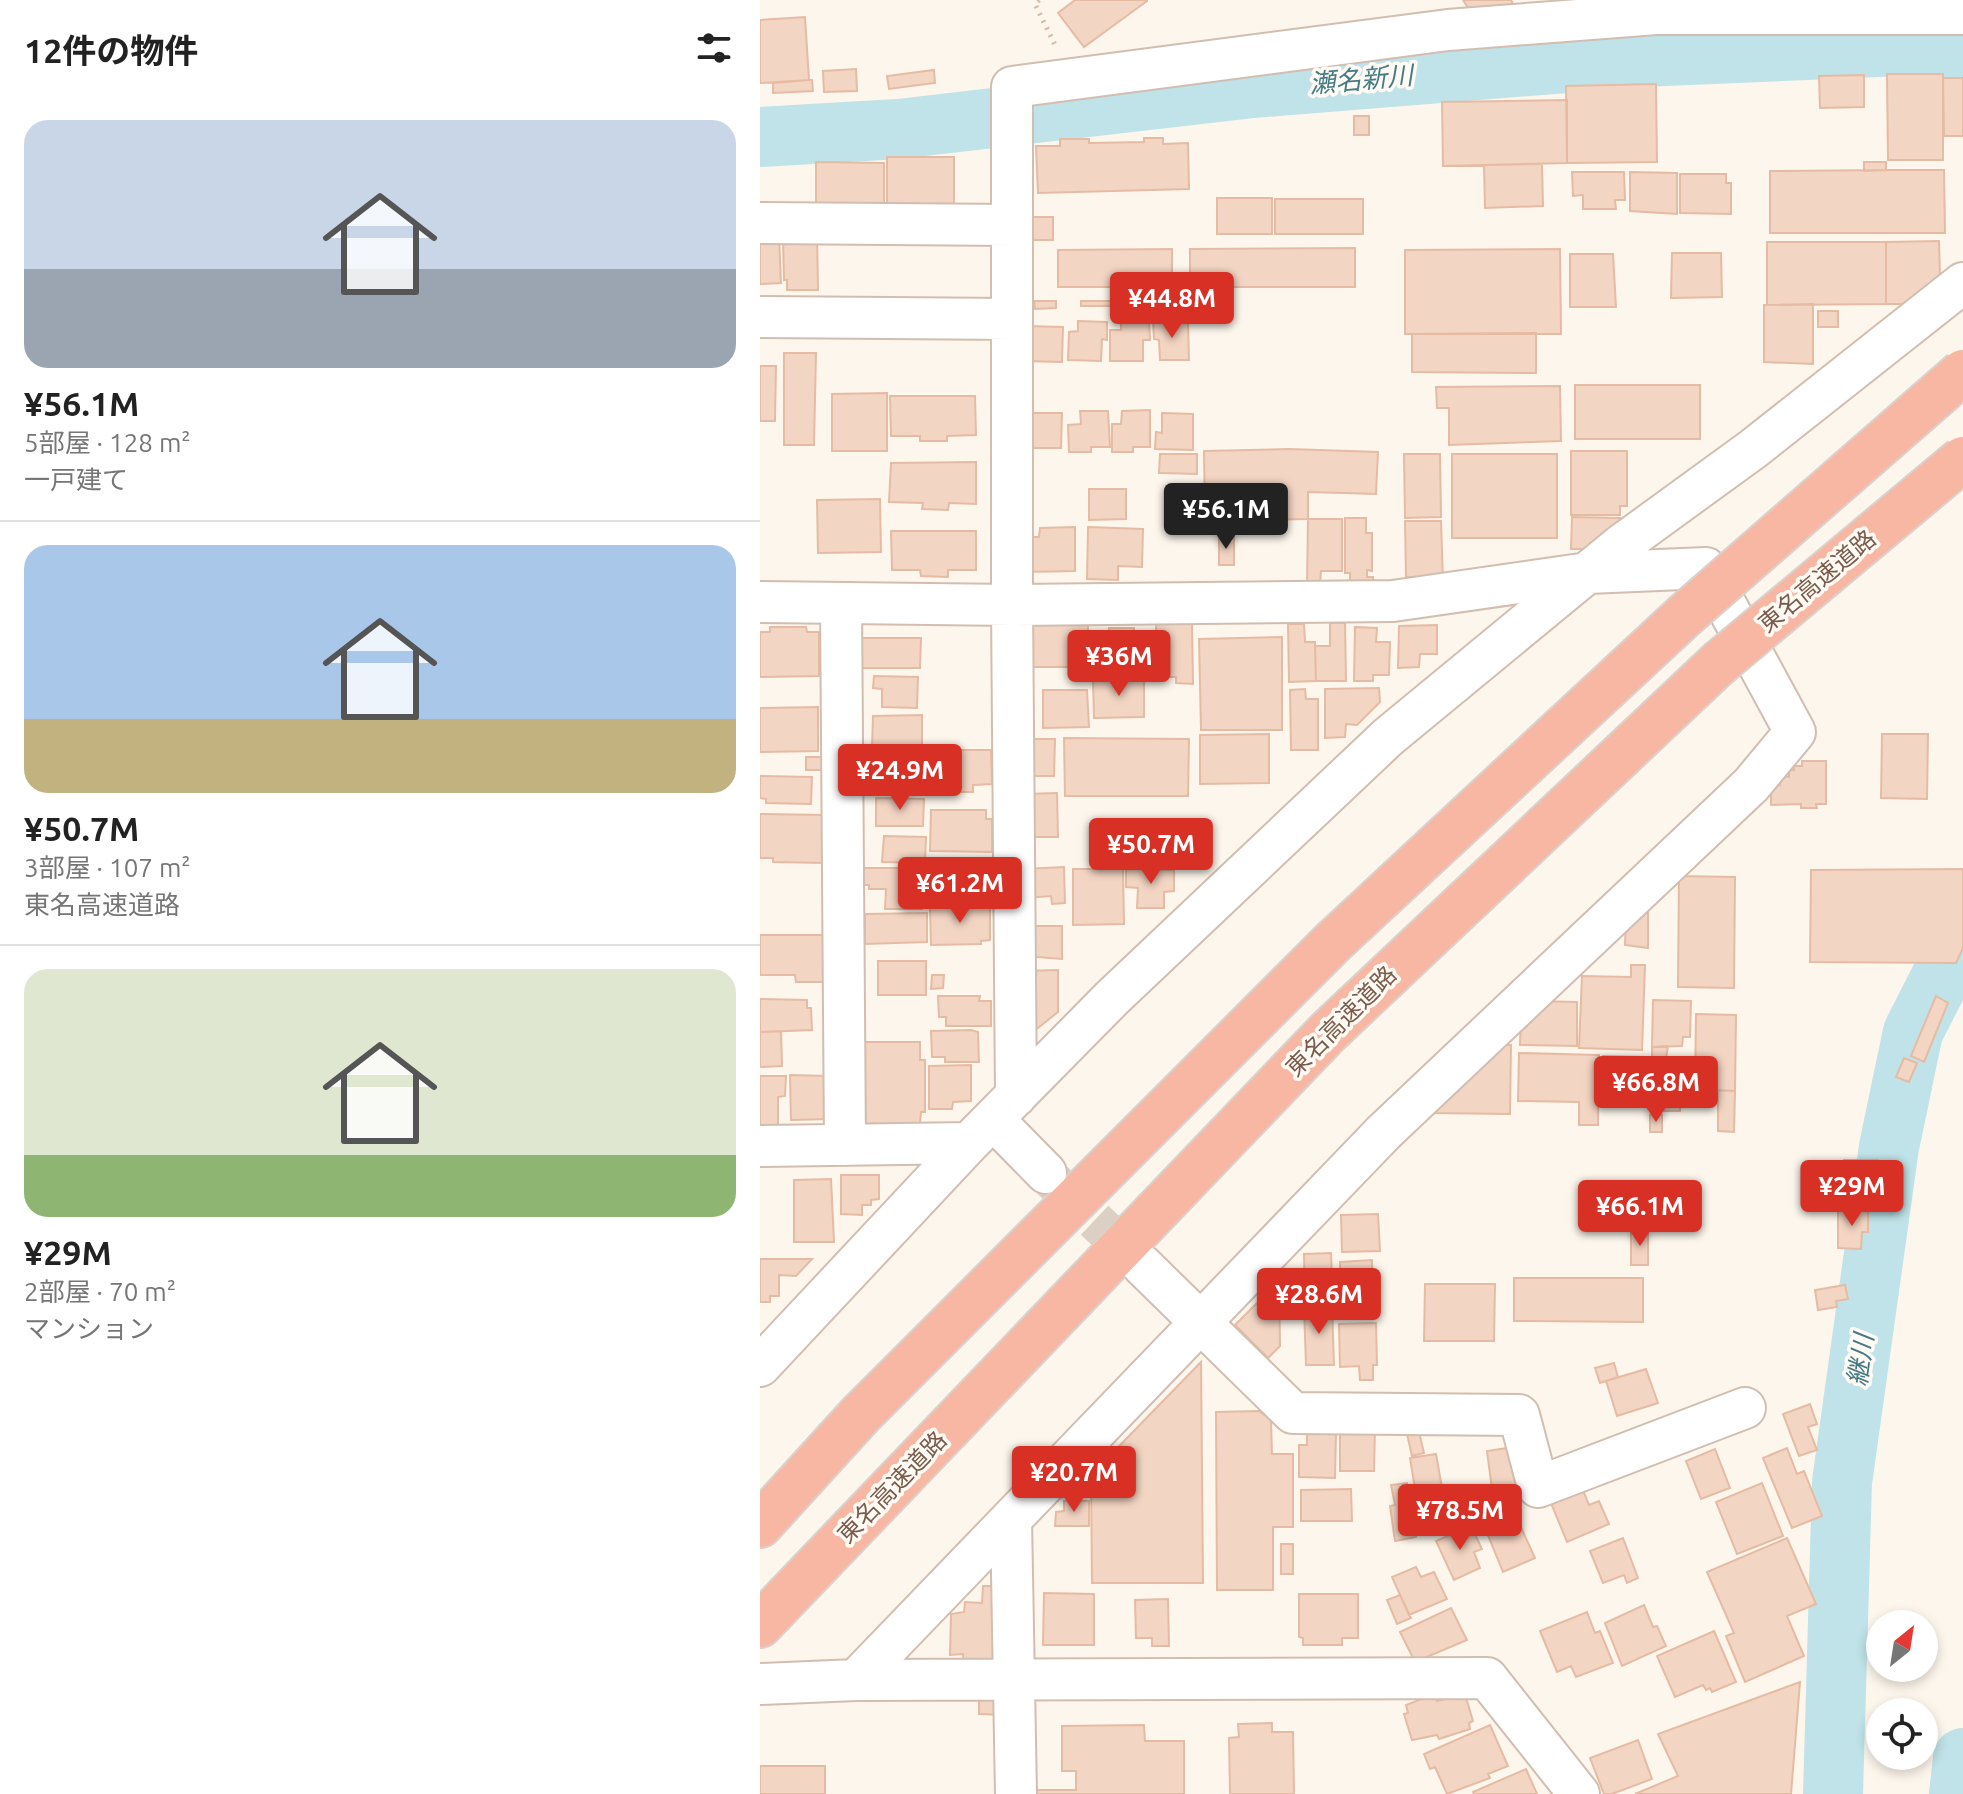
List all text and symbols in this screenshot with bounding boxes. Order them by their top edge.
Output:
icon: filters [692,26,736,70]
text: 12件の物件 [24,31,198,69]
water label: 瀬名新川 [1308,60,1417,98]
icon: home [308,172,452,316]
pin: ¥44.8M [1107,272,1237,340]
text: ¥44.8M [1128,283,1216,312]
text: ¥56.1M [24,384,139,422]
text: 5部屋 · 128 m² [24,428,191,457]
text: 一戸建て [24,465,128,494]
pin: ¥56.1M [1161,483,1291,551]
text: ¥56.1M [1182,494,1270,523]
street label: 東名高速道路 [1753,524,1881,638]
icon: home [308,597,452,741]
pin: ¥36M [1072,630,1166,698]
text: ¥36M [1085,641,1153,670]
pin: ¥24.9M [835,744,965,812]
text: ¥24.9M [856,755,944,784]
text: ¥50.7M [24,809,139,847]
pin: ¥50.7M [1086,818,1216,886]
text: ¥50.7M [1107,829,1195,858]
text: 3部屋 · 107 m² [24,853,191,882]
pin: ¥61.2M [895,857,1025,925]
text: ¥61.2M [916,868,1004,897]
text: 東名高速道路 [24,890,180,919]
street label: 東名高速道路 [1281,961,1401,1081]
icon: home [308,1021,452,1165]
pin: ¥66.8M [1591,1056,1721,1124]
text: ¥66.8M [1612,1067,1700,1096]
pin: ¥29M [1805,1160,1899,1228]
text: ¥29M [1818,1171,1886,1200]
pin: ¥66.1M [1575,1180,1705,1248]
text: ¥66.1M [1596,1191,1684,1220]
text: ¥29M [24,1233,112,1271]
pin: ¥28.6M [1254,1268,1384,1336]
text: 2部屋 · 70 m² [24,1277,176,1306]
text: ¥28.6M [1275,1279,1363,1308]
text: マンション [24,1314,154,1343]
water label: 継川 [1842,1329,1878,1388]
street label: 東名高速道路 [832,1426,952,1548]
pin: ¥20.7M [1009,1446,1139,1514]
text: ¥20.7M [1030,1457,1118,1486]
pin: ¥78.5M [1395,1484,1525,1552]
text: ¥78.5M [1416,1495,1504,1524]
north arrow [1866,1610,1938,1682]
map controls [1866,1610,1938,1770]
button: locate [1866,1698,1938,1770]

